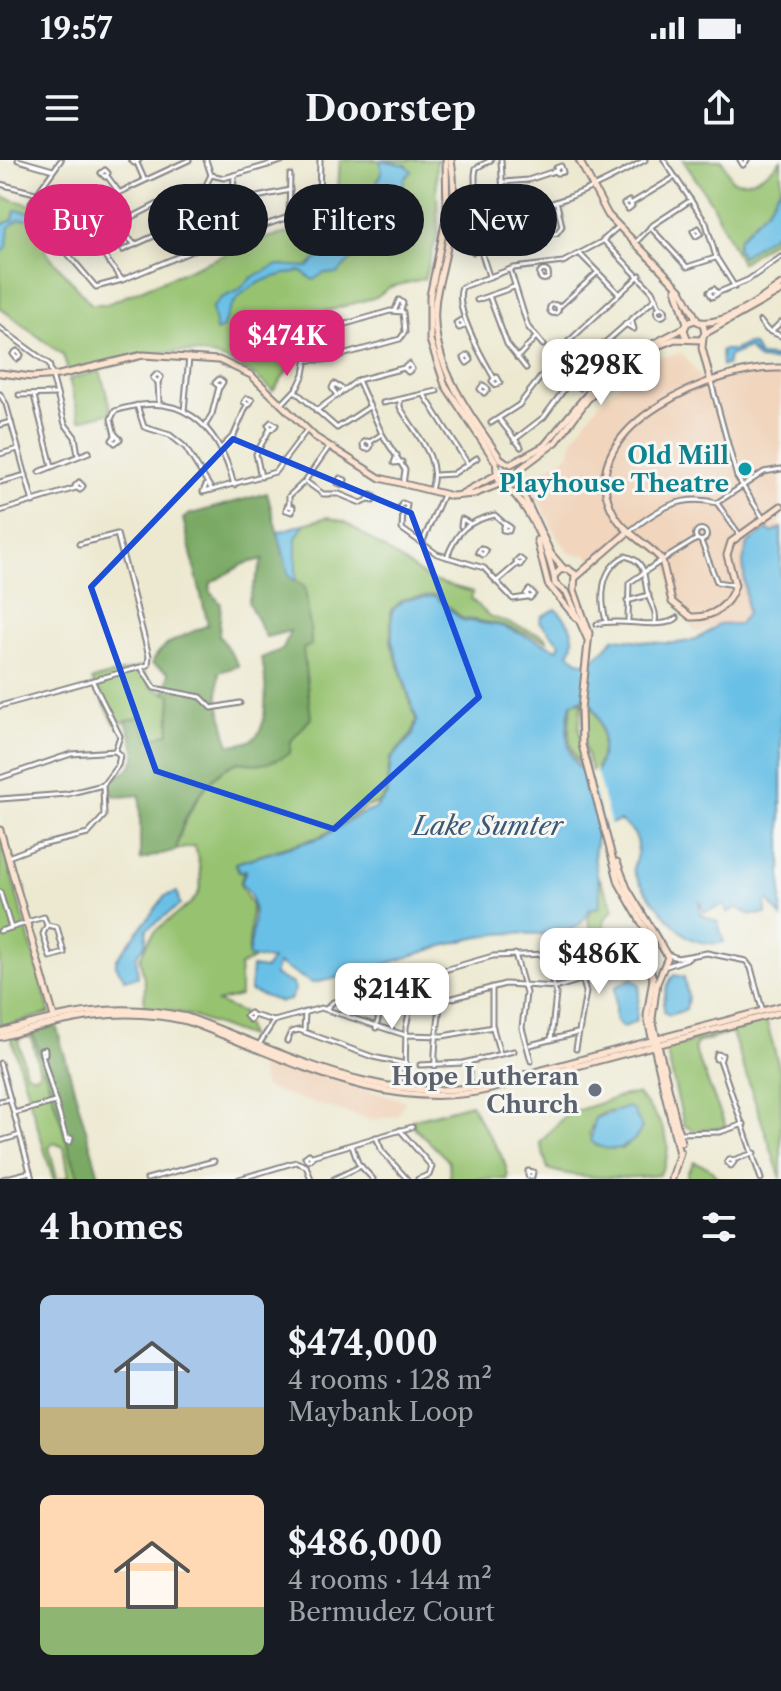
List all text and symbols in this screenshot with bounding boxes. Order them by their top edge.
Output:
text: 19:57 [40,10,113,47]
icon: menu [40,86,84,130]
text: Doorstep [305,86,476,130]
icon: share [697,86,741,130]
chip: Buy [24,184,132,256]
chip: Rent [148,184,268,256]
chip: Filters [284,184,424,256]
chip: New [440,184,557,256]
pin: $474K [231,310,343,378]
text: $474K [248,320,326,352]
pin: $298K [545,339,657,407]
text: $298K [560,349,642,381]
place label: Old Mill Playhouse Theatre [499,441,729,498]
marker: Old Mill Playhouse Theatre [736,460,754,478]
water label: Lake Sumter [411,810,565,842]
pin: $486K [543,928,655,996]
text: $486K [558,938,640,970]
pin: $214K [336,963,448,1031]
text: $214K [353,973,431,1005]
place label: Hope Lutheran Church [391,1062,580,1119]
marker: Hope Lutheran Church [586,1081,604,1099]
icon: filters [697,1205,741,1249]
text: 4 homes [40,1206,184,1248]
text: $474,000 [288,1322,438,1364]
icon: home [104,1327,200,1423]
text: 4 rooms · 128 m² [288,1364,492,1396]
text: Maybank Loop [288,1396,474,1428]
text: $486,000 [288,1522,442,1564]
icon: home [104,1527,200,1623]
text: 4 rooms · 144 m² [288,1564,492,1596]
text: Bermudez Court [288,1596,495,1628]

